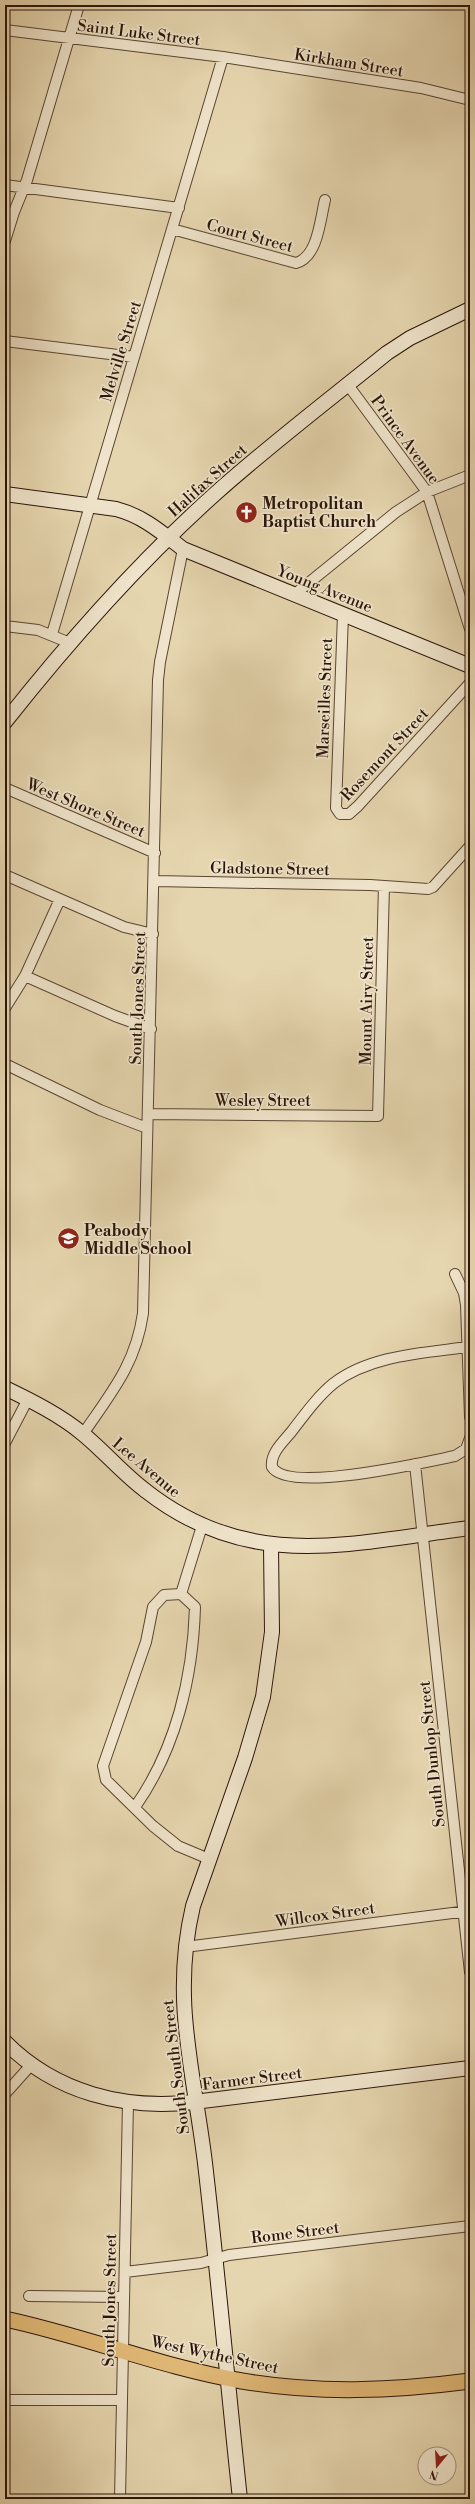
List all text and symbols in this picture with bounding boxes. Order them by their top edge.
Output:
street label: Saint Luke Street [76,16,202,51]
street label: Kirkham Street [293,44,405,82]
street label: Court Street [204,215,296,257]
street label: Melville Street [96,298,146,404]
street label: Prince Avenue [366,391,444,488]
street label: Halifax Street [164,440,252,522]
place label: Metropolitan Baptist Church [262,494,376,532]
church icon: Metropolitan Baptist Church [234,499,260,525]
street label: Young Avenue [273,560,375,617]
street label: Marseilles Street [313,637,337,759]
street label: Rosemont Street [337,704,433,805]
street label: West Shore Street [22,774,148,842]
street label: Gladstone Street [210,858,330,880]
street label: South Jones Street [126,931,150,1065]
street label: Mount Airy Street [356,936,378,1066]
street label: Wesley Street [214,1091,311,1111]
place label: Peabody Middle School [84,1221,193,1259]
school or university icon: Peabody Middle School [55,1226,81,1252]
street label: Lee Avenue [108,1433,184,1502]
street label: South Dunlop Street [414,1680,450,1828]
street label: Willcox Street [273,1898,377,1932]
street label: South South Street [158,1998,194,2135]
street label: Farmer Street [201,2063,304,2095]
street label: Rome Street [250,2218,341,2248]
street label: South Jones Street [99,2233,121,2367]
street label: West Wythe Street [148,2331,281,2378]
north arrow [417,2446,457,2486]
text: N [428,2466,441,2483]

